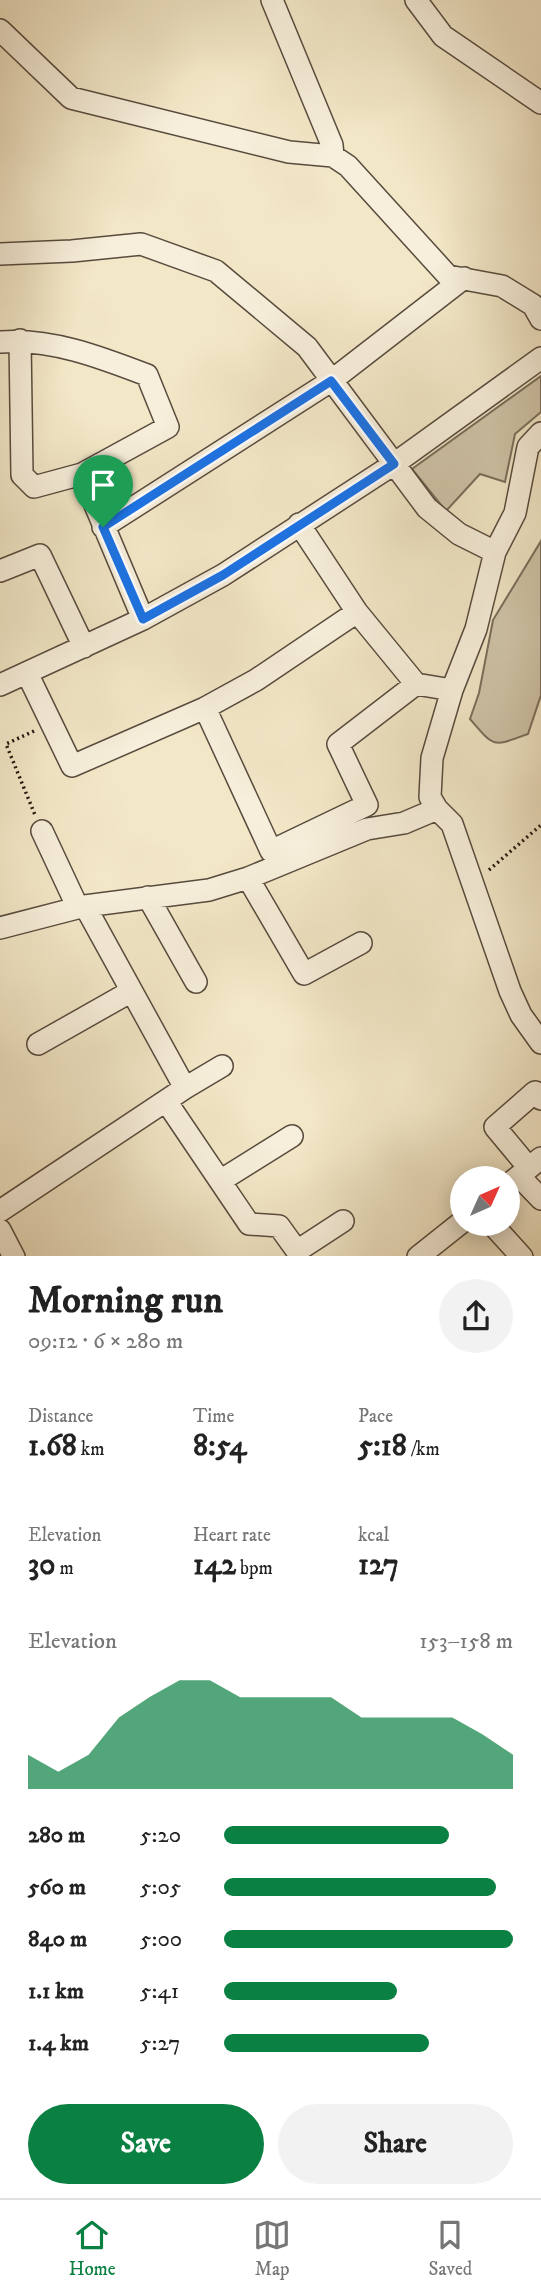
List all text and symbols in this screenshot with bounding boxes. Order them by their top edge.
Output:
pin [73,455,133,527]
icon: arrive [84,466,122,504]
north arrow [450,1166,520,1236]
map controls [450,1166,520,1236]
text: Morning run [28,1277,223,1325]
button: share [439,1279,513,1353]
text: 09:12 · 6 × 280 m [28,1327,183,1356]
text: Distance [28,1405,93,1428]
text: Time [193,1405,234,1428]
text: Pace [358,1405,393,1428]
text: 1.68 [28,1428,77,1465]
text: 8:54 [193,1428,246,1465]
text: 5:18 [358,1428,407,1465]
text: km [77,1438,105,1461]
text: /km [407,1438,440,1461]
text: Elevation [28,1524,102,1547]
text: Heart rate [193,1524,271,1547]
text: kcal [358,1524,389,1547]
text: 30 [28,1547,55,1584]
text: 142 [193,1547,236,1584]
text: 127 [358,1547,399,1584]
text: m [55,1557,74,1580]
text: bpm [236,1557,273,1580]
text: Elevation [28,1627,117,1656]
text: 153–158 m [419,1627,513,1656]
text: 280 m [28,1821,85,1850]
text: 5:20 [140,1821,181,1850]
text: 560 m [28,1873,86,1902]
text: 5:05 [140,1873,181,1902]
text: 840 m [28,1925,87,1954]
text: 5:00 [140,1925,182,1954]
text: 1.1 km [28,1977,84,2006]
text: 5:41 [140,1977,179,2006]
text: 1.4 km [28,2029,89,2058]
text: 5:27 [140,2029,180,2058]
button: Save [28,2104,264,2184]
button: Share [278,2104,513,2184]
tab: Home [69,2216,116,2281]
tab: Map [253,2216,291,2281]
tab: Saved [429,2216,472,2281]

